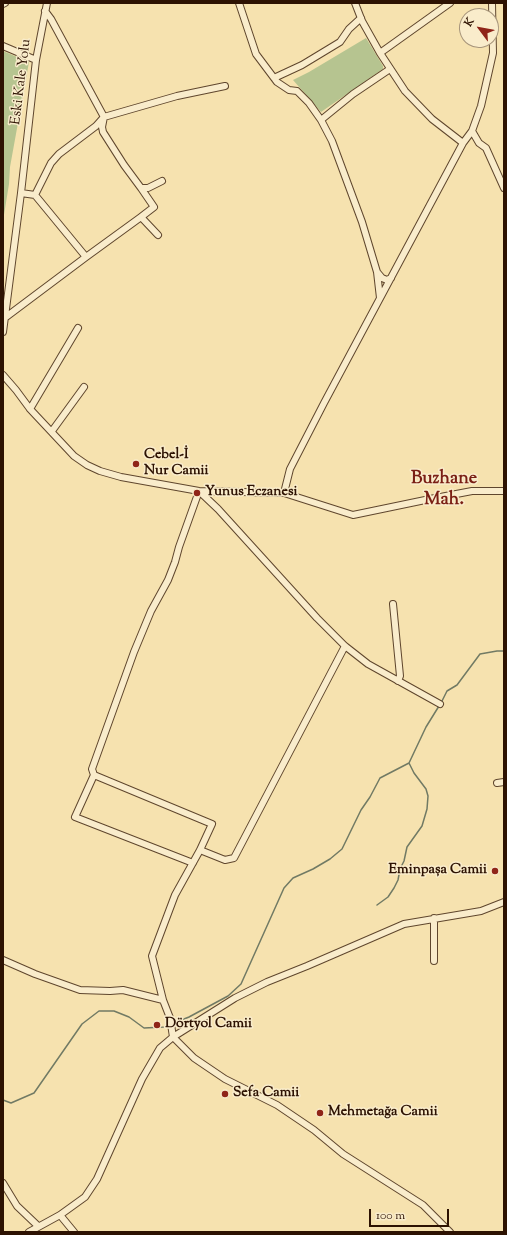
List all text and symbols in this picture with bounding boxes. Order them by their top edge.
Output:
north arrow [459,8,499,48]
text: K [461,15,479,30]
street label: Eski Kale Yolu [8,38,36,126]
place label: Cebel-İ Nur Camii [144,448,208,480]
marker: Cebel-İ Nur Camii [131,459,141,469]
district label: Buzhane Mah. [411,469,477,512]
place label: Yunus Eczanesi [205,485,297,501]
marker: Yunus Eczanesi [192,488,202,498]
place label: Eminpaşa Camii [389,863,487,879]
marker: Eminpaşa Camii [490,866,500,876]
place label: Dörtyol Camii [165,1017,252,1033]
marker: Dörtyol Camii [152,1020,162,1030]
place label: Sefa Camii [233,1086,299,1102]
marker: Sefa Camii [220,1089,230,1099]
place label: Mehmetağa Camii [328,1105,438,1121]
marker: Mehmetağa Camii [315,1108,325,1118]
scale bar [371,1201,451,1227]
text: 100 m [376,1207,405,1225]

